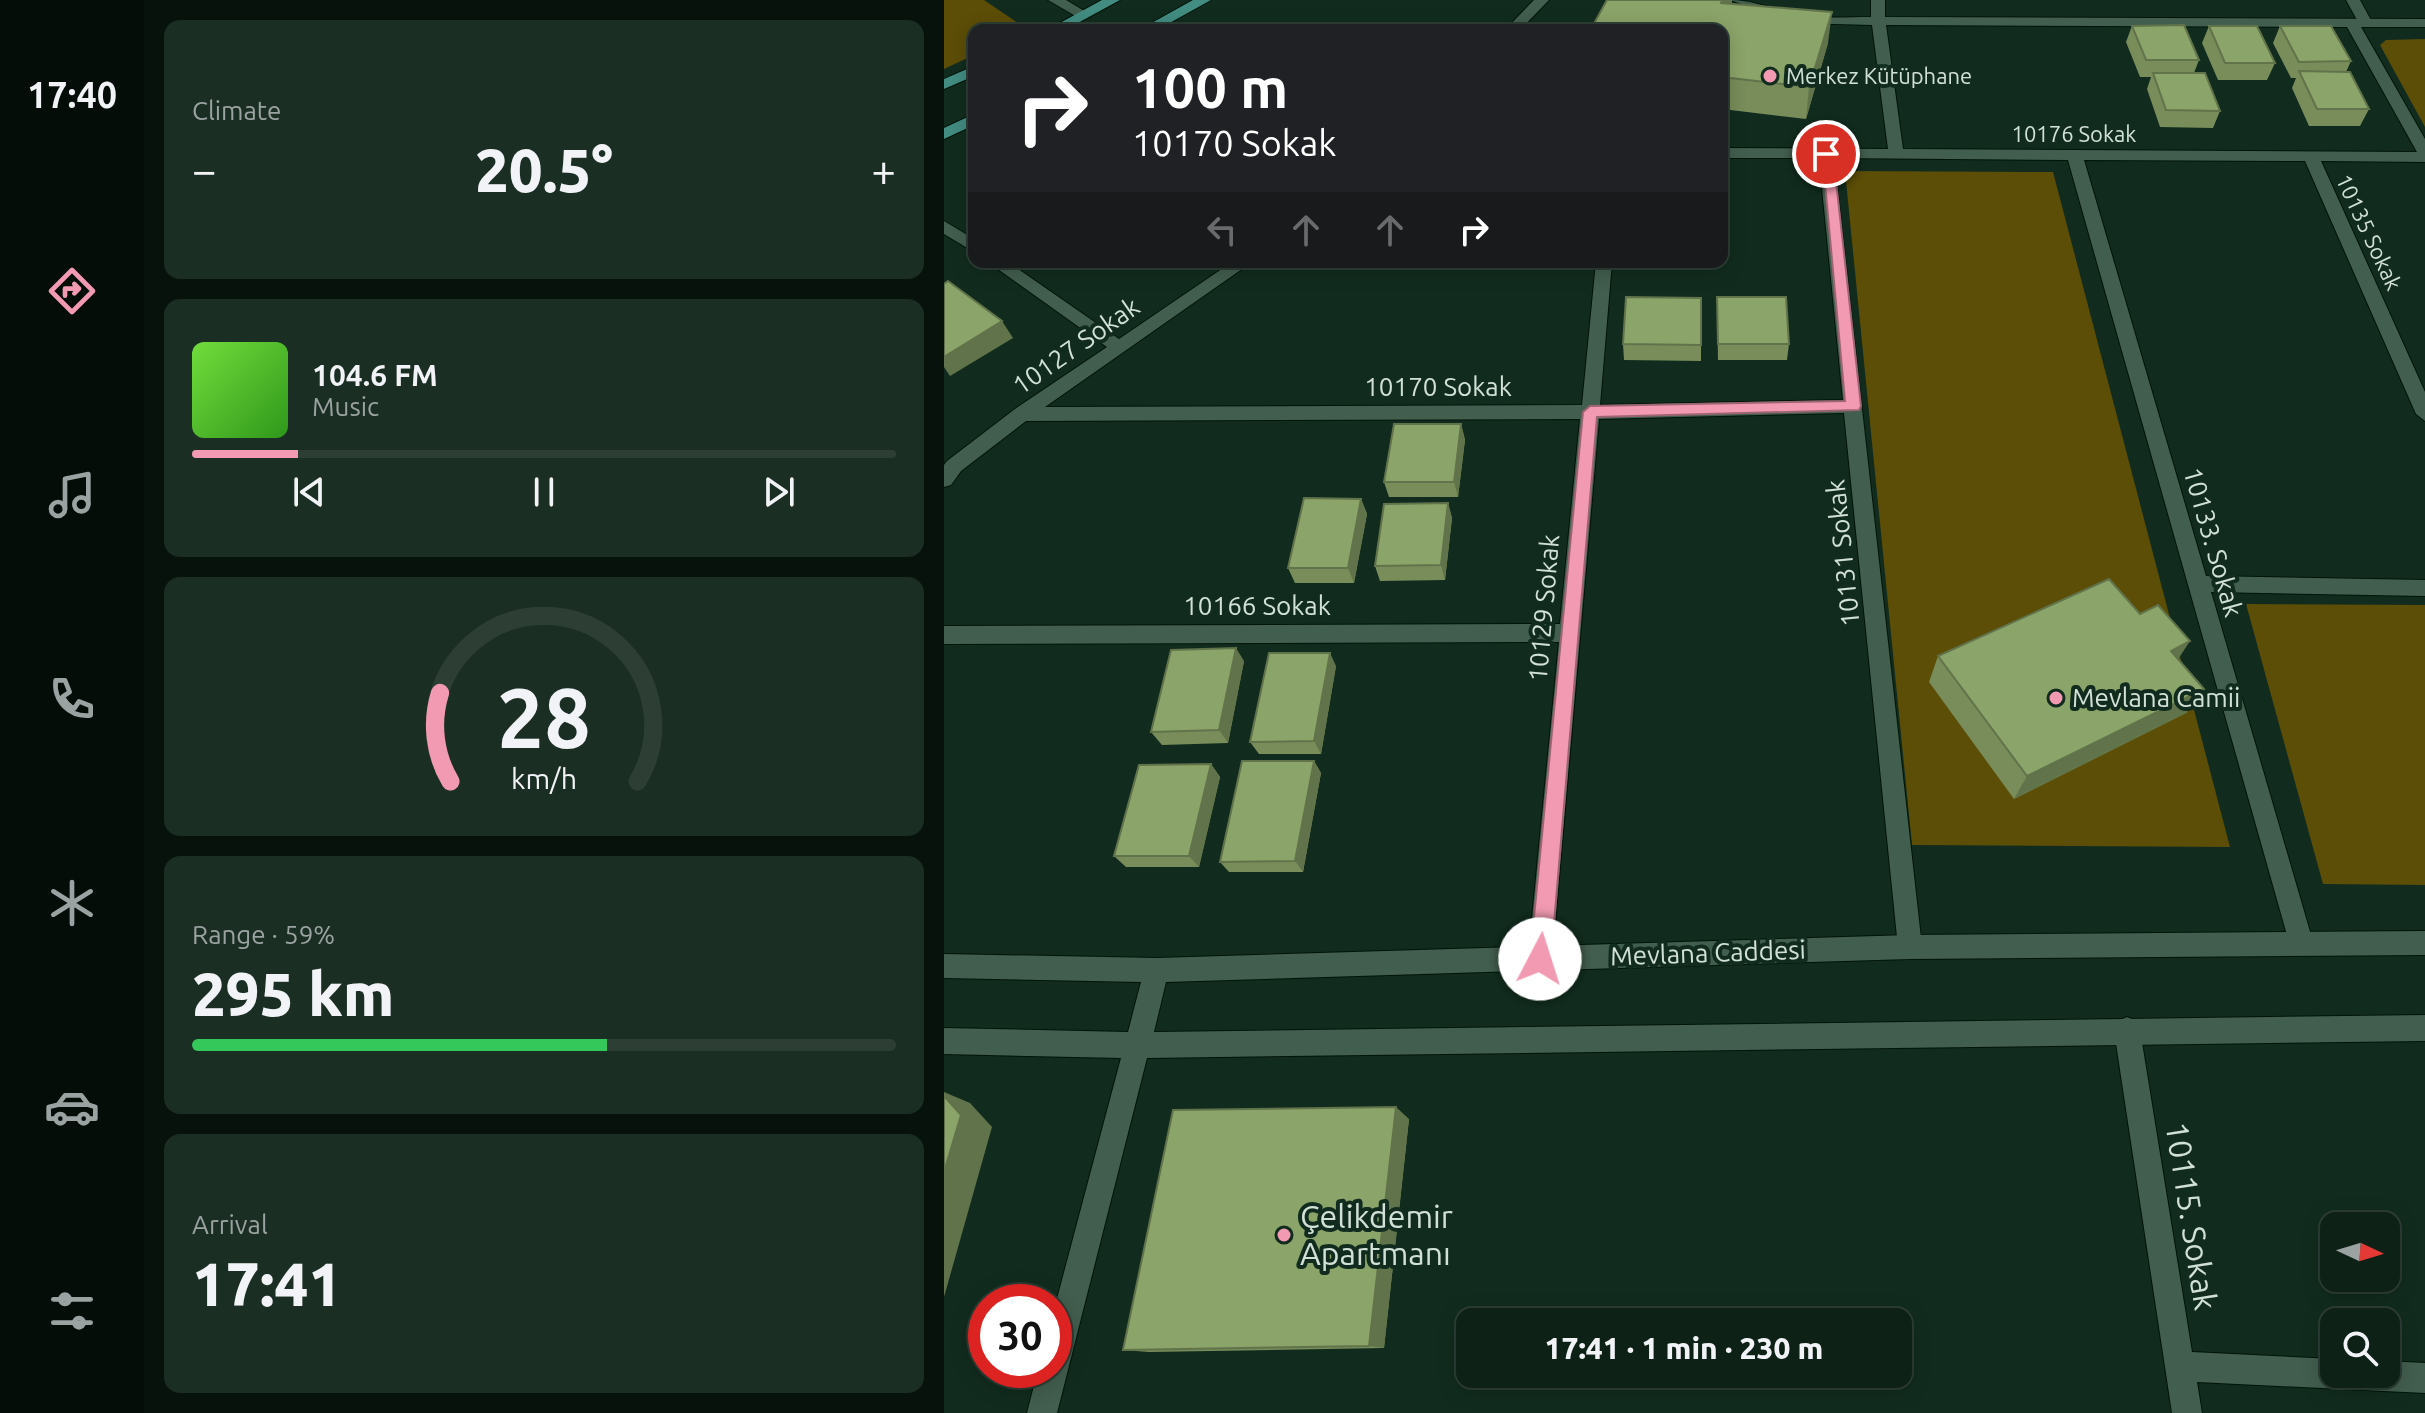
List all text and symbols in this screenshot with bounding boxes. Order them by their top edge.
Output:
icon: right [1000,56,1104,160]
text: 100 m [1132,56,1288,119]
place label: Merkez Kütüphane [1786,63,1972,88]
marker: Merkez Kütüphane [1761,67,1779,85]
text: 17:40 [27,74,117,115]
text: Climate [192,96,281,125]
pin [1792,120,1860,188]
street label: 10176 Sokak [2012,121,2136,146]
text: 10170 Sokak [1132,122,1337,163]
icon: arrive [1804,132,1848,176]
text: 20.5° [475,136,613,203]
text: − [192,145,217,194]
text: + [871,145,896,194]
street label: 10135 Sokak [2332,170,2407,294]
icon: left [1200,208,1244,252]
icon: ahead [1284,208,1328,252]
icon: ahead [1368,208,1412,252]
icon: right [1452,208,1496,252]
icon: directions [44,263,100,319]
street label: 10127 Sokak [1007,291,1145,400]
text: 104.6 FM [312,358,438,392]
street label: 10170 Sokak [1364,372,1512,401]
text: Music [312,392,379,421]
street label: 10133. Sokak [2178,464,2249,620]
icon: music [44,467,100,523]
icon: previous [287,470,331,514]
icon: pause [522,470,566,514]
icon: next [757,470,801,514]
street label: 10131 Sokak [1820,478,1865,628]
street label: 10129 Sokak [1523,533,1564,683]
street label: 10166 Sokak [1183,591,1331,620]
text: 28 [497,670,591,764]
icon: phone [44,671,100,727]
place label: Mevlana Camii [2072,683,2240,712]
marker: Mevlana Camii [2047,689,2065,707]
text: km/h [511,763,577,795]
icon: climate [44,875,100,931]
position arrow [1498,917,1582,1001]
text: Range · 59% [192,920,335,949]
street label: Mevlana Caddesi [1610,935,1806,970]
text: 295 km [192,960,394,1027]
icon: car [44,1079,100,1135]
street label: 10115. Sokak [2159,1119,2225,1312]
place label: Çelikdemir Apartmanı [1300,1198,1453,1271]
text: Arrival [192,1210,268,1239]
north arrow [2320,1212,2400,1292]
map controls [2320,1212,2400,1388]
marker: Çelikdemir Apartmanı [1275,1226,1293,1244]
text: 17:41 [192,1250,342,1317]
icon: filters [44,1283,100,1339]
speed limit sign: 30 [968,1284,1072,1388]
button: search [2320,1308,2400,1388]
text: 17:41 · 1 min · 230 m [1545,1331,1823,1365]

